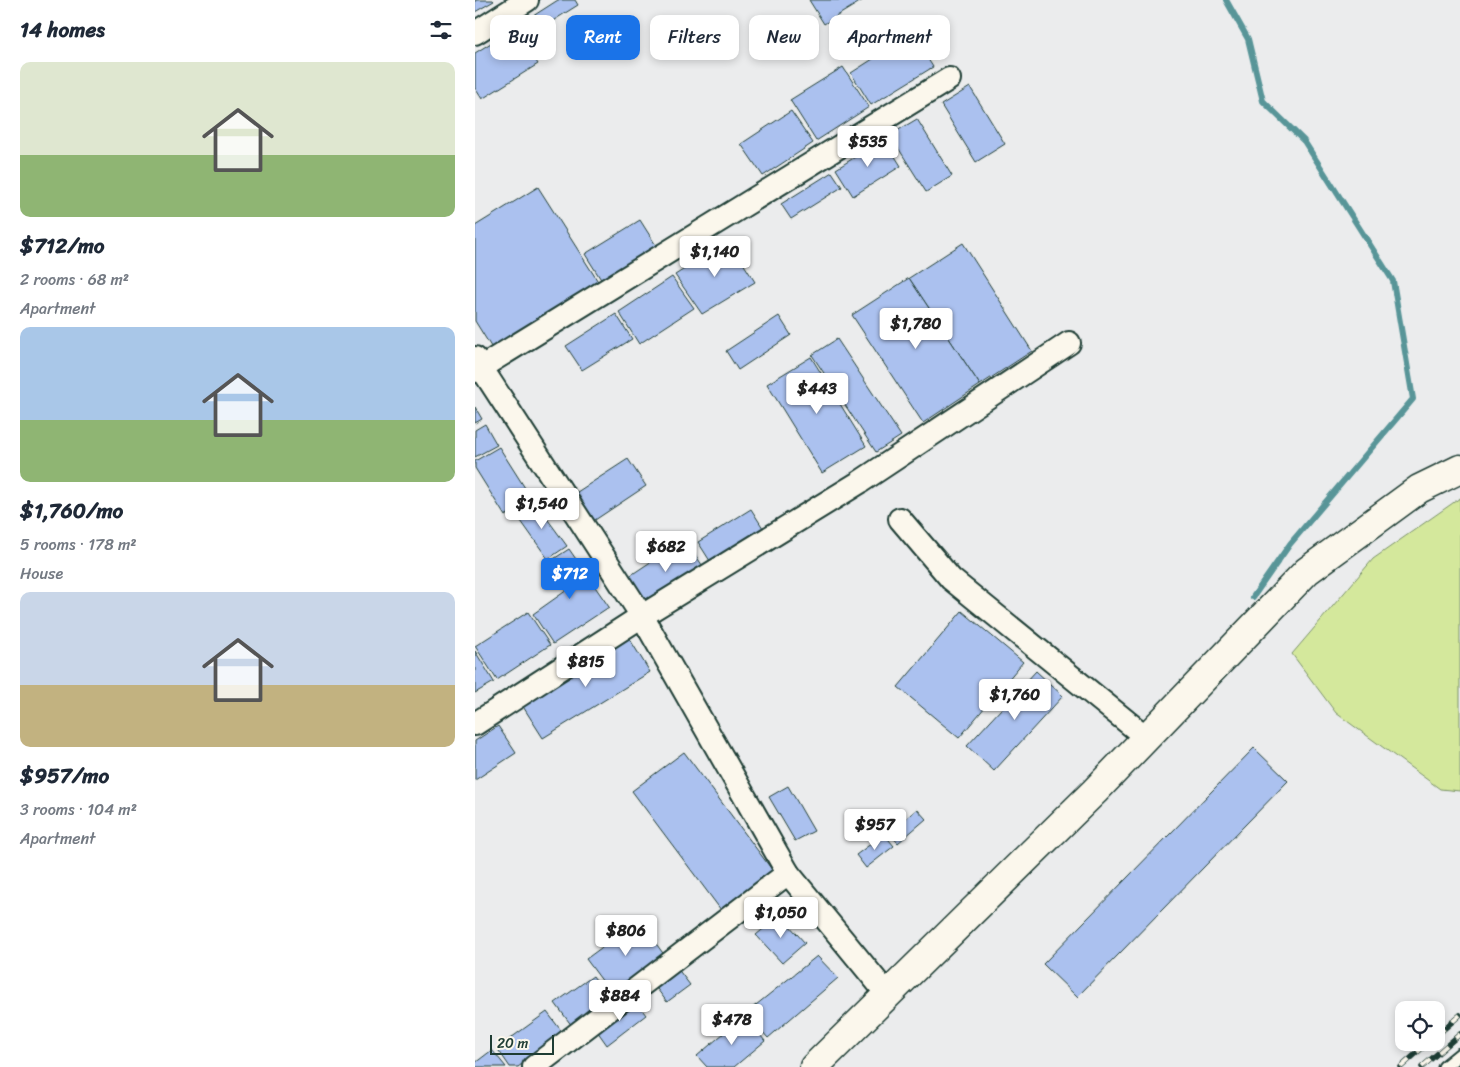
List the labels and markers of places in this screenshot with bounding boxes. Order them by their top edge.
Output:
pin: $535 [838,126,898,168]
pin: $1,140 [674,236,756,278]
pin: $1,780 [875,308,957,350]
pin: $443 [787,372,847,415]
pin: $1,540 [501,488,583,530]
pin: $682 [636,530,696,573]
pin: $712 [540,558,600,600]
pin: $815 [556,646,616,688]
pin: $1,760 [974,678,1056,721]
pin: $957 [845,808,905,851]
pin: $1,050 [740,896,822,939]
pin: $806 [596,914,656,957]
pin: $884 [590,980,650,1022]
pin: $478 [702,1004,762,1046]

